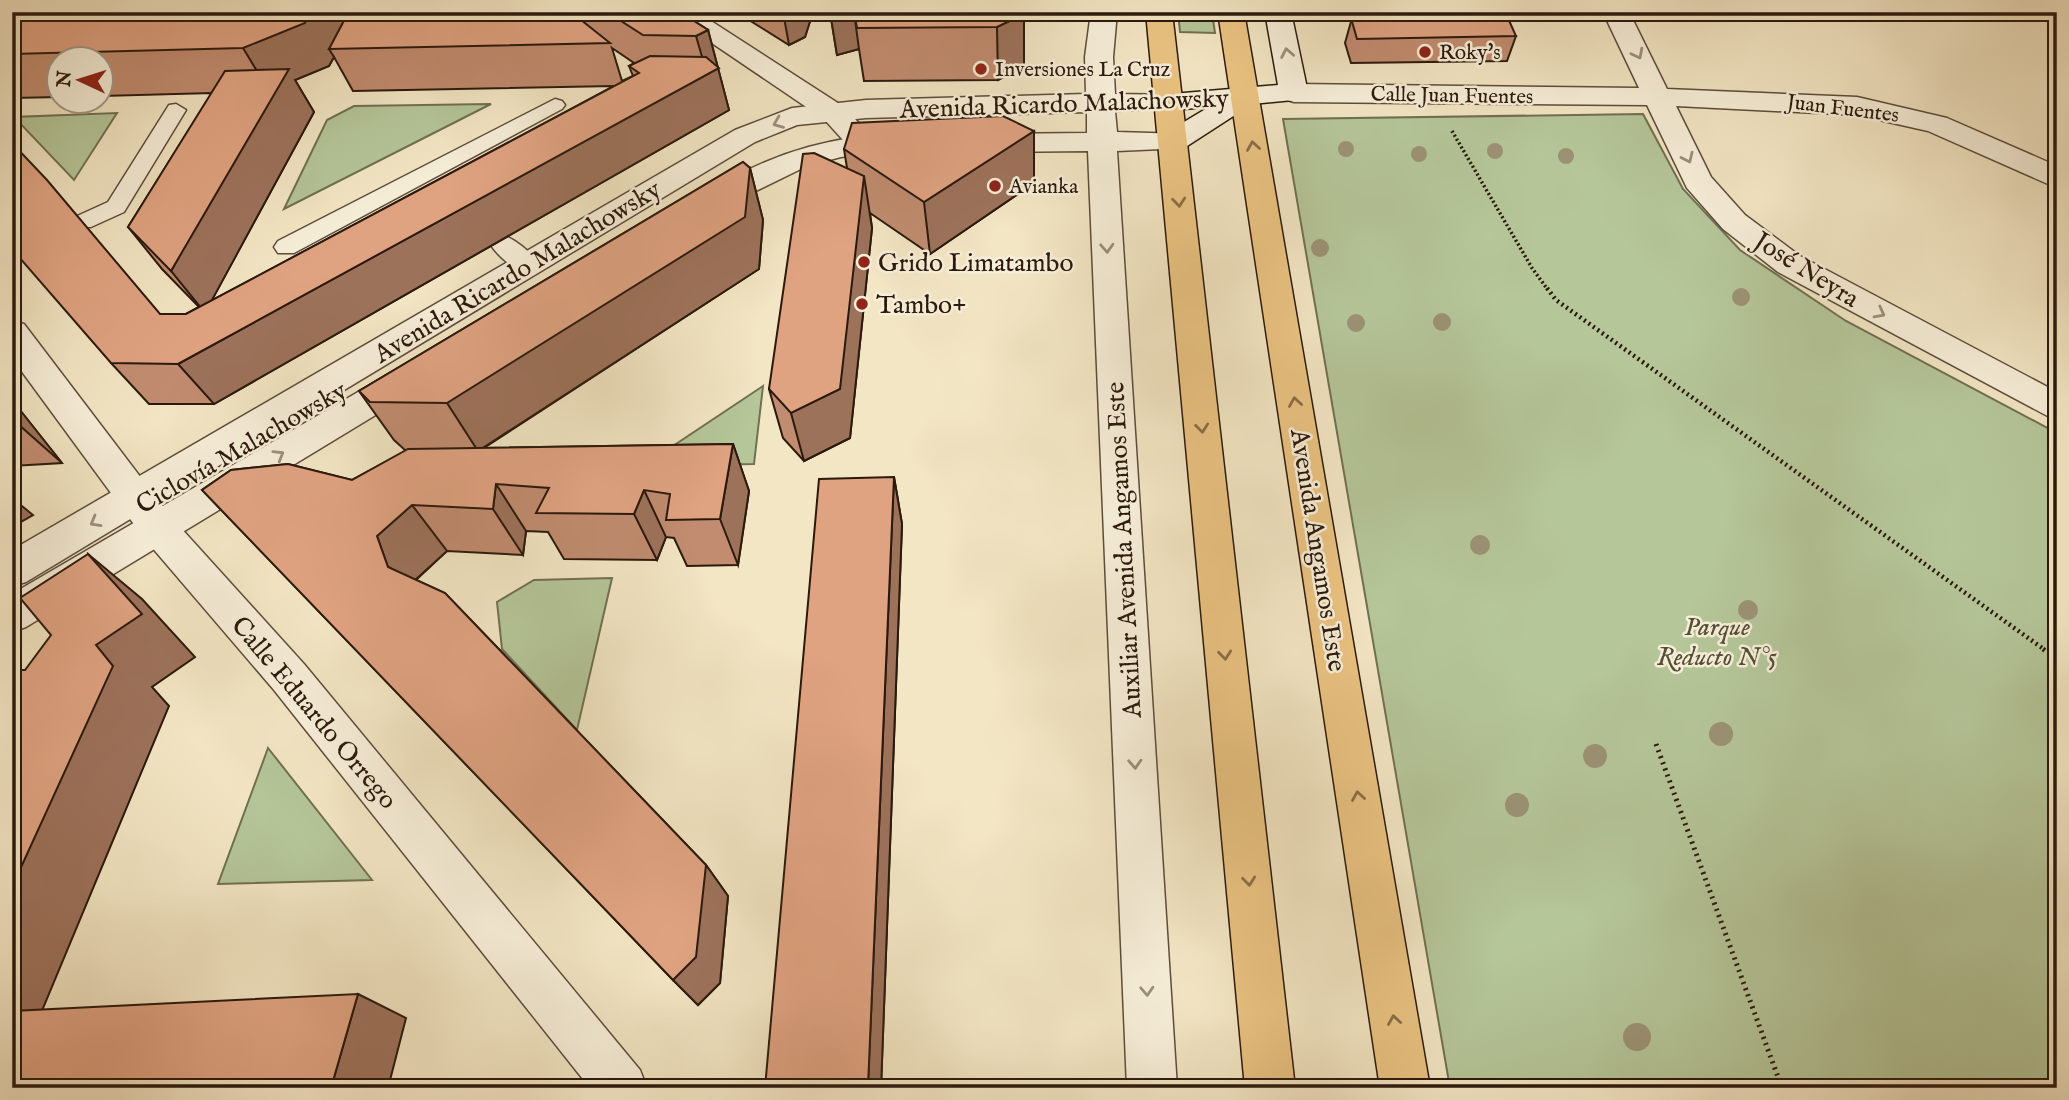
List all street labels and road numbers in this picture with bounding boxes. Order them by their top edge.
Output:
street label: Avenida Ricardo Malachowsky [898,82,1229,127]
street label: Calle Juan Fuentes [1370,82,1533,111]
street label: Juan Fuentes [1783,89,1900,130]
street label: Avenida Ricardo Malachowsky [367,173,668,372]
street label: José Neyra [1745,223,1866,316]
street label: Ciclovía Malachowsky [130,374,353,522]
street label: Auxiliar Avenida Angamos Este [1099,381,1150,720]
street label: Avenida Angamos Este [1282,425,1353,674]
street label: Calle Eduardo Orrego [223,610,404,816]

